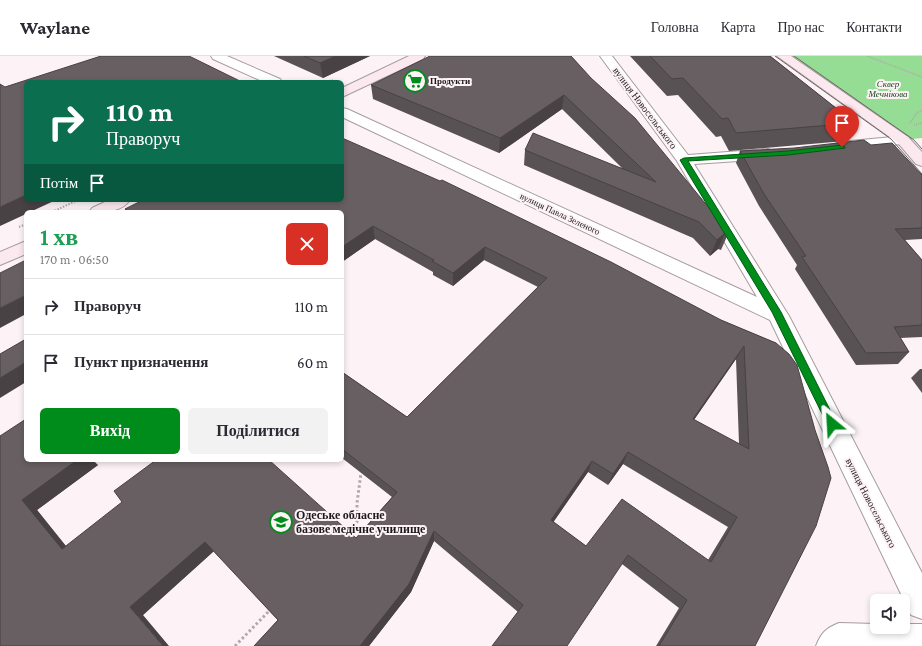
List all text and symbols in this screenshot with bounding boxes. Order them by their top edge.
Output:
text: Waylane [20,17,90,38]
text: Головна [651,19,699,35]
text: Карта [721,19,755,35]
text: Про нас [777,19,824,35]
text: Контакти [846,19,902,35]
street label: вулиця Новосельського [611,65,679,151]
supermarket icon: Продукти [402,68,428,94]
place label: Продукти [430,76,470,86]
park label: Сквер Мечнікова [867,79,908,99]
icon: right [40,96,92,148]
text: 110 m [106,96,173,127]
pin [825,106,859,147]
icon: arrive [831,112,853,134]
text: Праворуч [106,129,180,149]
icon: arrive [86,172,108,194]
text: Потім [40,175,78,191]
street label: вулиця Павла Зеленого [518,191,602,237]
text: 1 хв [40,223,78,250]
button: close [286,223,328,265]
text: 170 m · 06:50 [40,252,109,267]
icon: right [40,296,62,318]
text: Праворуч [74,298,141,314]
text: 110 m [295,299,328,315]
icon: arrive [40,352,62,374]
text: Пункт призначення [74,354,208,370]
text: 60 m [297,355,328,371]
position arrow [811,403,853,445]
button: Вихід [40,408,180,454]
button: Поділитися [188,408,328,454]
street label: вулиця Новосельського [844,456,898,550]
place label: Одеське обласне базове медічне училище [296,508,426,536]
school or university icon: Одеське обласне базове медічне училище [268,509,294,535]
map controls [870,594,910,634]
button: sound [870,594,910,634]

